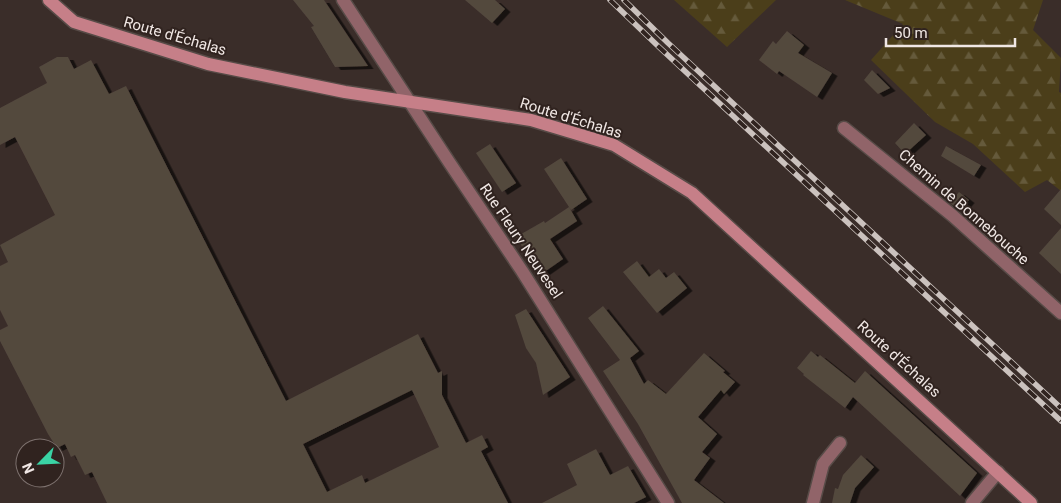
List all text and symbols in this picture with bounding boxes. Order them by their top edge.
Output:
street label: Route d'Échalas [122,13,228,59]
scale bar [886,15,1015,47]
text: 50 m [894,24,928,42]
street label: Route d'Échalas [518,94,624,142]
street label: Chemin de Bonnebouche [895,146,1033,268]
street label: Rue Fleury Neuvesel [476,180,566,302]
street label: Route d'Échalas [854,317,944,401]
north arrow [15,438,65,488]
text: N [19,461,37,476]

